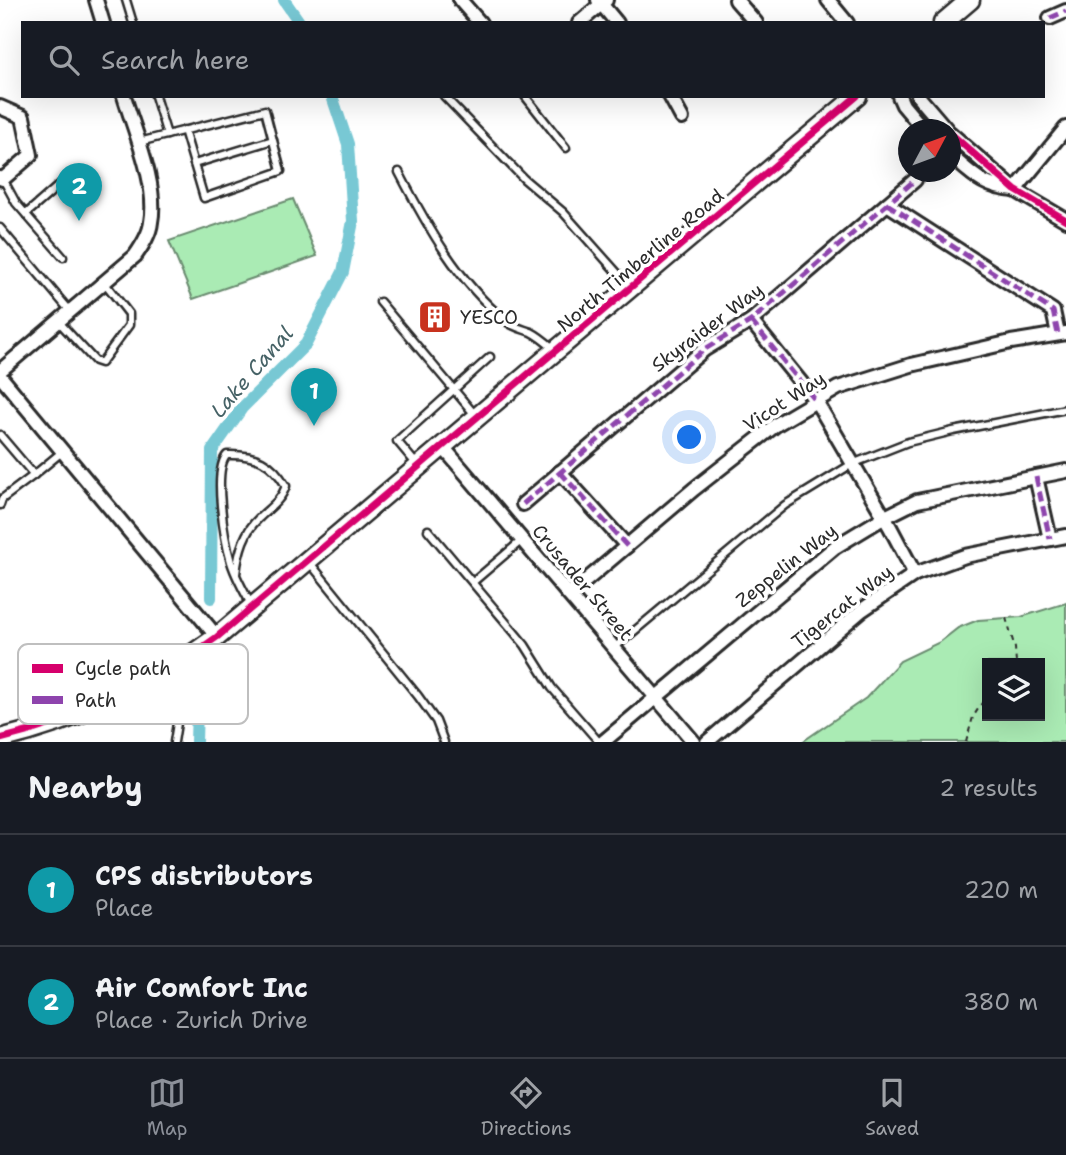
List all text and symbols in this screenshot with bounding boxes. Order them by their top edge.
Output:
search box [21,21,1045,98]
icon: search [45,41,83,79]
text: Search here [101,42,250,77]
north arrow [898,119,961,182]
pin: 2 [56,163,102,221]
street label: North Timberline Road [552,183,729,338]
street label: Skyraider Way [646,277,768,378]
building icon: YESCO [416,298,454,336]
place label: YESCO [460,305,518,330]
water label: Lake Canal [204,320,300,424]
street label: Vicot Way [738,366,830,437]
pin: 1 [291,368,337,426]
your location [672,420,706,454]
street label: Zeppelin Way [730,518,842,613]
street label: Crusader Street [527,519,639,646]
street label: Tigercat Way [787,559,898,654]
legend [18,644,248,724]
text: Cycle path [75,656,171,681]
map controls [982,658,1045,721]
button: layers [982,658,1045,721]
text: Path [75,688,117,713]
text: Nearby [28,767,143,808]
text: 2 results [939,773,1038,803]
text: CPS distributors [95,858,313,893]
text: 1 [46,875,56,905]
text: 220 m [964,875,1038,905]
text: Place [95,893,154,923]
text: Air Comfort Inc [95,970,308,1005]
text: 2 [43,987,59,1017]
text: 380 m [963,987,1038,1017]
text: Place · Zurich Drive [95,1005,308,1035]
tab: Map [147,1074,187,1141]
tab: Directions [481,1074,572,1141]
tab: Saved [865,1074,919,1141]

